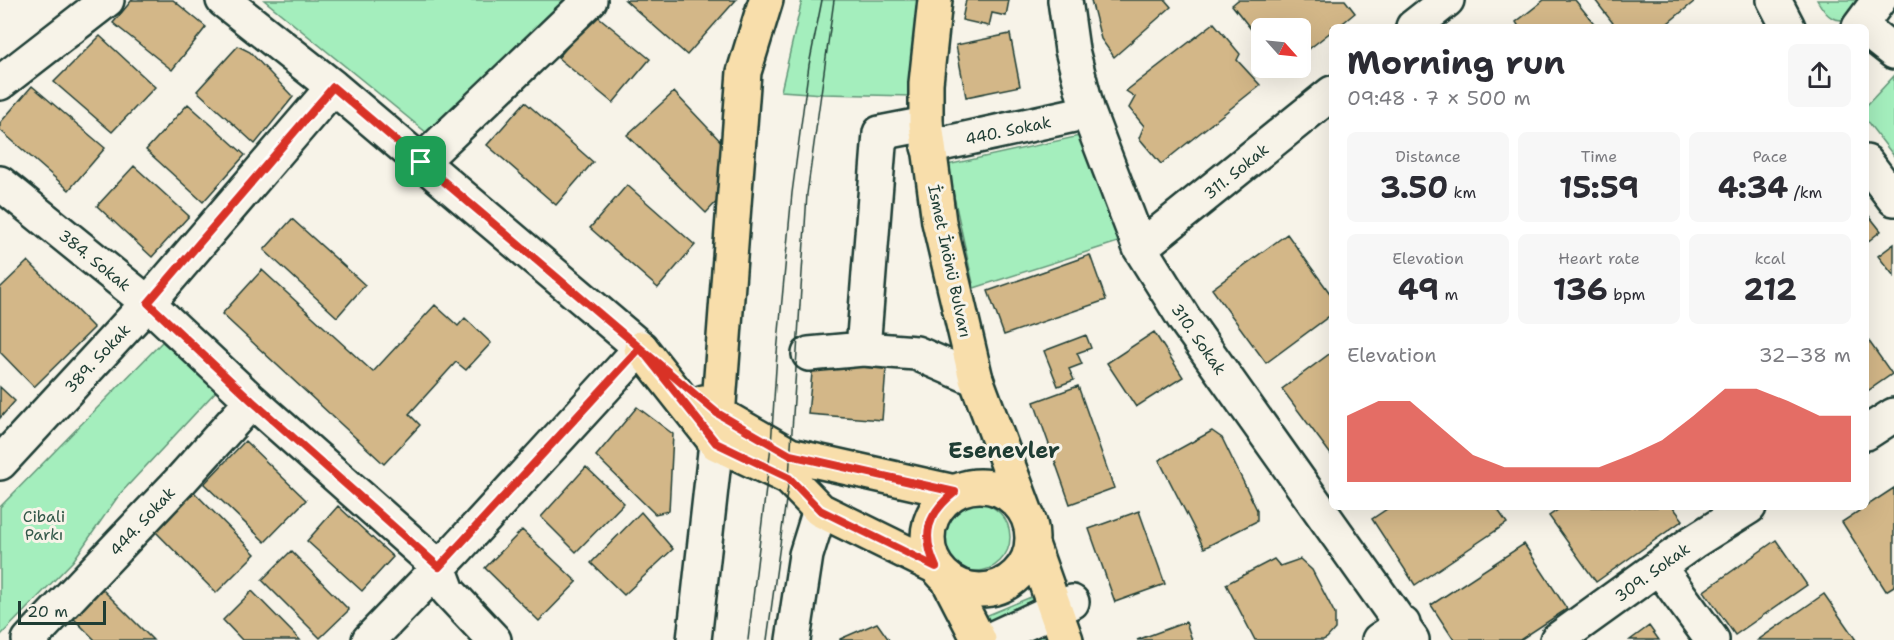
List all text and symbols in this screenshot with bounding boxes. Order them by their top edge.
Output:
north arrow [1251,18,1311,78]
map controls [1251,18,1311,78]
text: Morning run [1347,40,1565,85]
button: share [1788,44,1851,107]
text: 09:48 · 7 × 500 m [1347,85,1531,111]
street label: 440. Sokak [963,111,1053,150]
pin [395,136,446,187]
street label: 311. Sokak [1199,139,1273,204]
icon: arrive [404,145,437,178]
text: Distance [1395,146,1461,167]
text: Time [1581,146,1617,167]
text: Pace [1752,146,1788,167]
text: 3.50 [1380,167,1448,208]
text: 15:59 [1559,167,1639,208]
text: 4:34 [1718,167,1788,208]
text: km [1448,182,1476,203]
text: /km [1788,182,1822,203]
street label: İsmet İnönü Bulvarı [923,183,976,340]
street label: 384. Sokak [54,225,135,296]
text: Elevation [1392,248,1464,269]
text: Heart rate [1558,248,1640,269]
text: kcal [1754,248,1786,269]
text: 49 [1398,269,1439,310]
text: 136 [1553,269,1608,310]
text: 212 [1743,269,1797,310]
text: m [1439,284,1458,305]
text: bpm [1608,284,1645,305]
street label: 310. Sokak [1166,300,1231,379]
street label: 389. Sokak [60,319,135,397]
text: Elevation [1347,342,1437,368]
text: 32–38 m [1759,342,1851,368]
district label: Esenevler [948,436,1060,465]
street label: 444. Sokak [105,482,180,560]
park label: Cibali Parkı [23,506,65,545]
street label: 309. Sokak [1611,538,1694,607]
scale bar [18,598,106,626]
text: 20 m [27,601,68,622]

